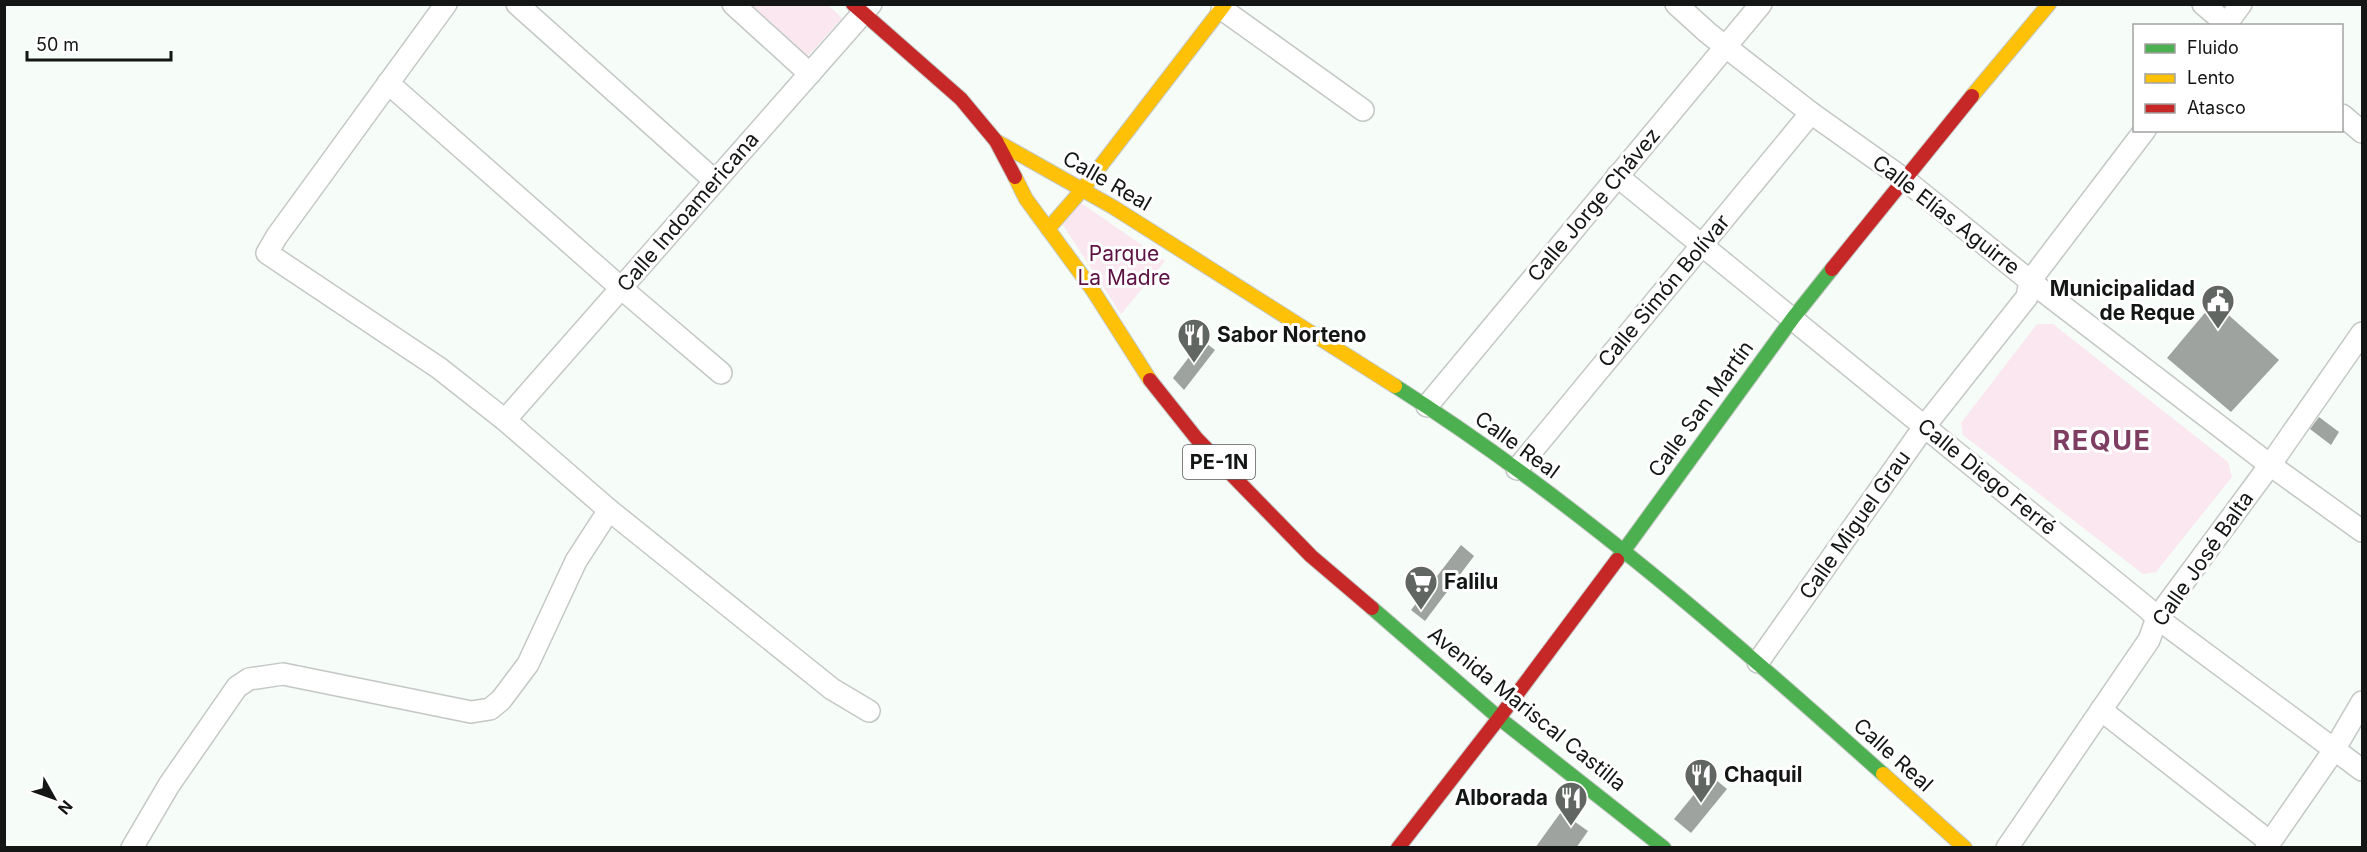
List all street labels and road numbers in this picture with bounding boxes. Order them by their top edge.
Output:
street label: Calle Jorge Chávez [1522,123,1665,287]
street label: Calle Indoamericana [612,127,764,297]
street label: Calle Real [1059,145,1156,216]
street label: Calle Elías Aguirre [1868,149,2025,280]
street label: Calle Simón Bolívar [1593,209,1735,372]
street label: Calle San Martín [1643,336,1758,482]
street label: Calle Real [1470,406,1564,484]
street label: Calle Diego Ferré [1913,413,2062,540]
road number: PE-1N [1183,445,1255,479]
street label: Calle Miguel Grau [1794,446,1915,604]
street label: Calle José Balta [2147,486,2258,631]
street label: Avenida Mariscal Castilla [1423,621,1631,796]
street label: Calle Real [1849,713,1938,797]

